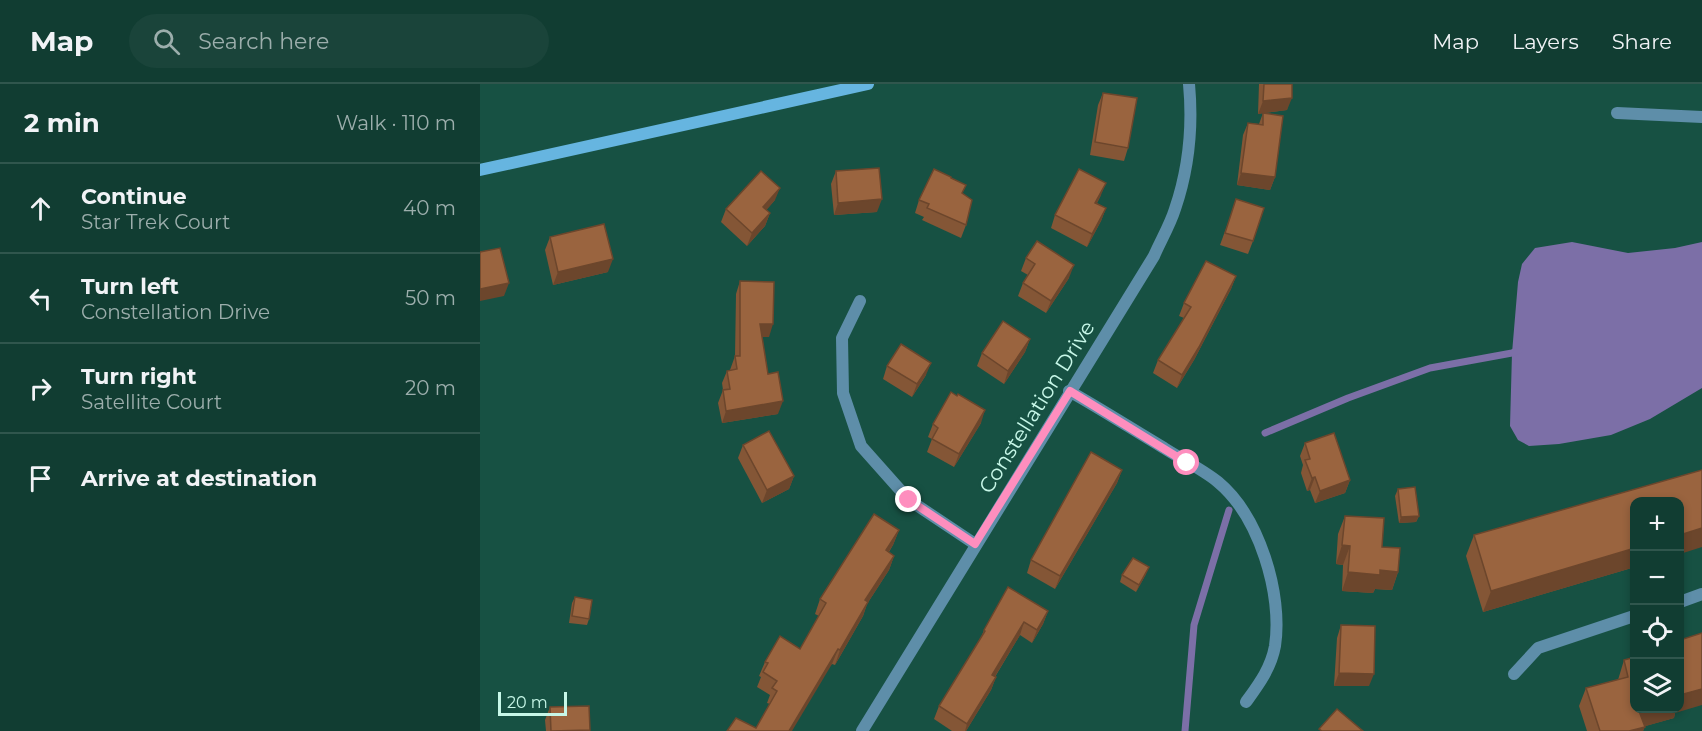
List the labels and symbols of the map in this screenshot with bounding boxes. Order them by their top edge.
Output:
street label: Constellation Drive [973,316,1100,498]
route start [1173,449,1199,475]
route end [895,486,921,512]
scale bar [498,689,567,716]

